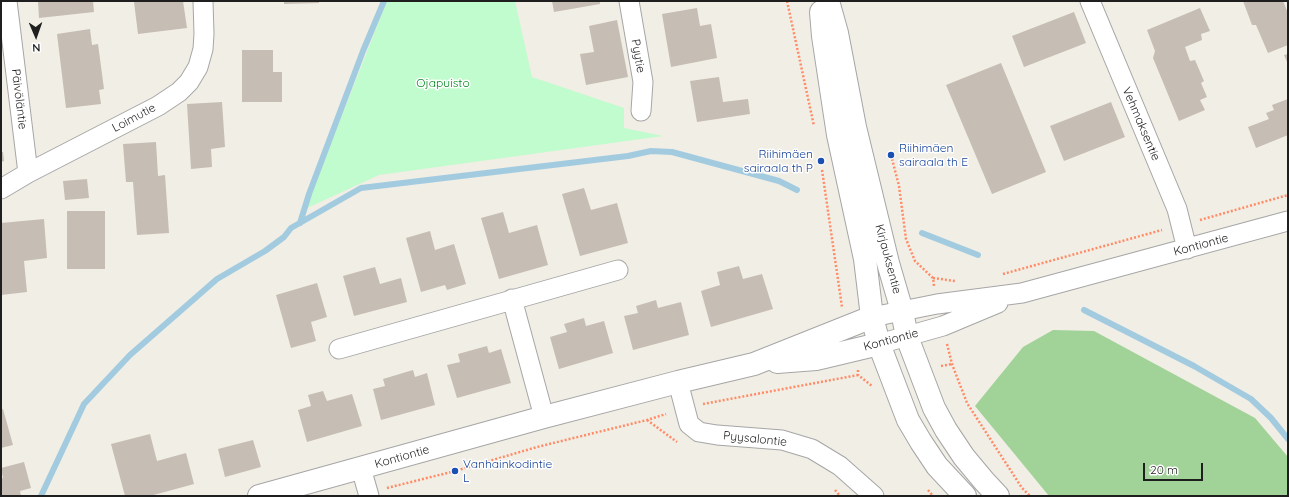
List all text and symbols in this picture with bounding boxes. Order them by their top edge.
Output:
north arrow [16,16,56,56]
street label: Pyytie [628,38,648,74]
text: N [32,41,41,55]
street label: Päivöläntie [8,68,30,130]
park label: Ojapuisto [416,76,470,90]
street label: Vehmaksentie [1119,85,1163,163]
street label: Loimutie [110,101,158,135]
place label: Riihimäen sairaala th E [899,141,968,169]
place label: Riihimäen sairaala th P [744,147,813,175]
marker: Riihimäen sairaala th E [886,150,896,160]
marker: Riihimäen sairaala th P [816,156,826,166]
street label: Kirjauksentie [872,223,904,295]
street label: Kontiontie [1172,231,1230,259]
street label: Kontiontie [862,326,920,354]
street label: Pyysalontie [722,428,788,450]
street label: Kontiontie [373,442,431,472]
scale bar [1145,455,1205,481]
place label: Vanhainkodintie L [463,457,552,485]
text: 20 m [1150,462,1178,477]
marker: Vanhainkodintie L [450,466,460,476]

